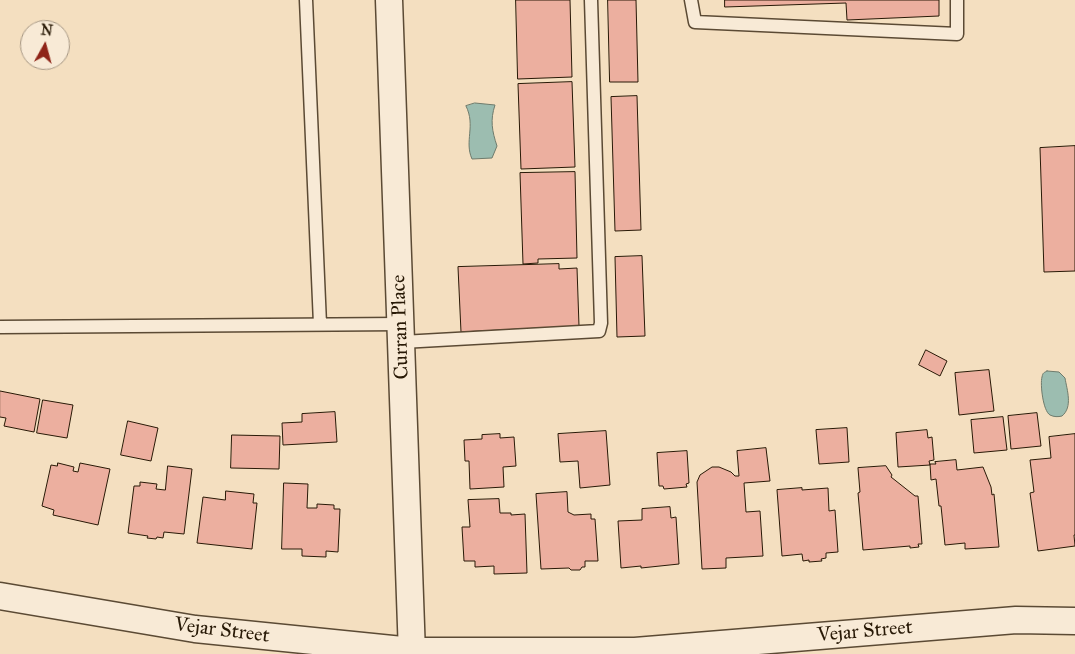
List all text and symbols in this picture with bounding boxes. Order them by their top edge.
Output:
north arrow [20,20,70,70]
text: N [40,21,54,40]
street label: Curran Place [387,274,415,380]
street label: Vejar Street [173,613,271,649]
street label: Vejar Street [816,616,914,648]

